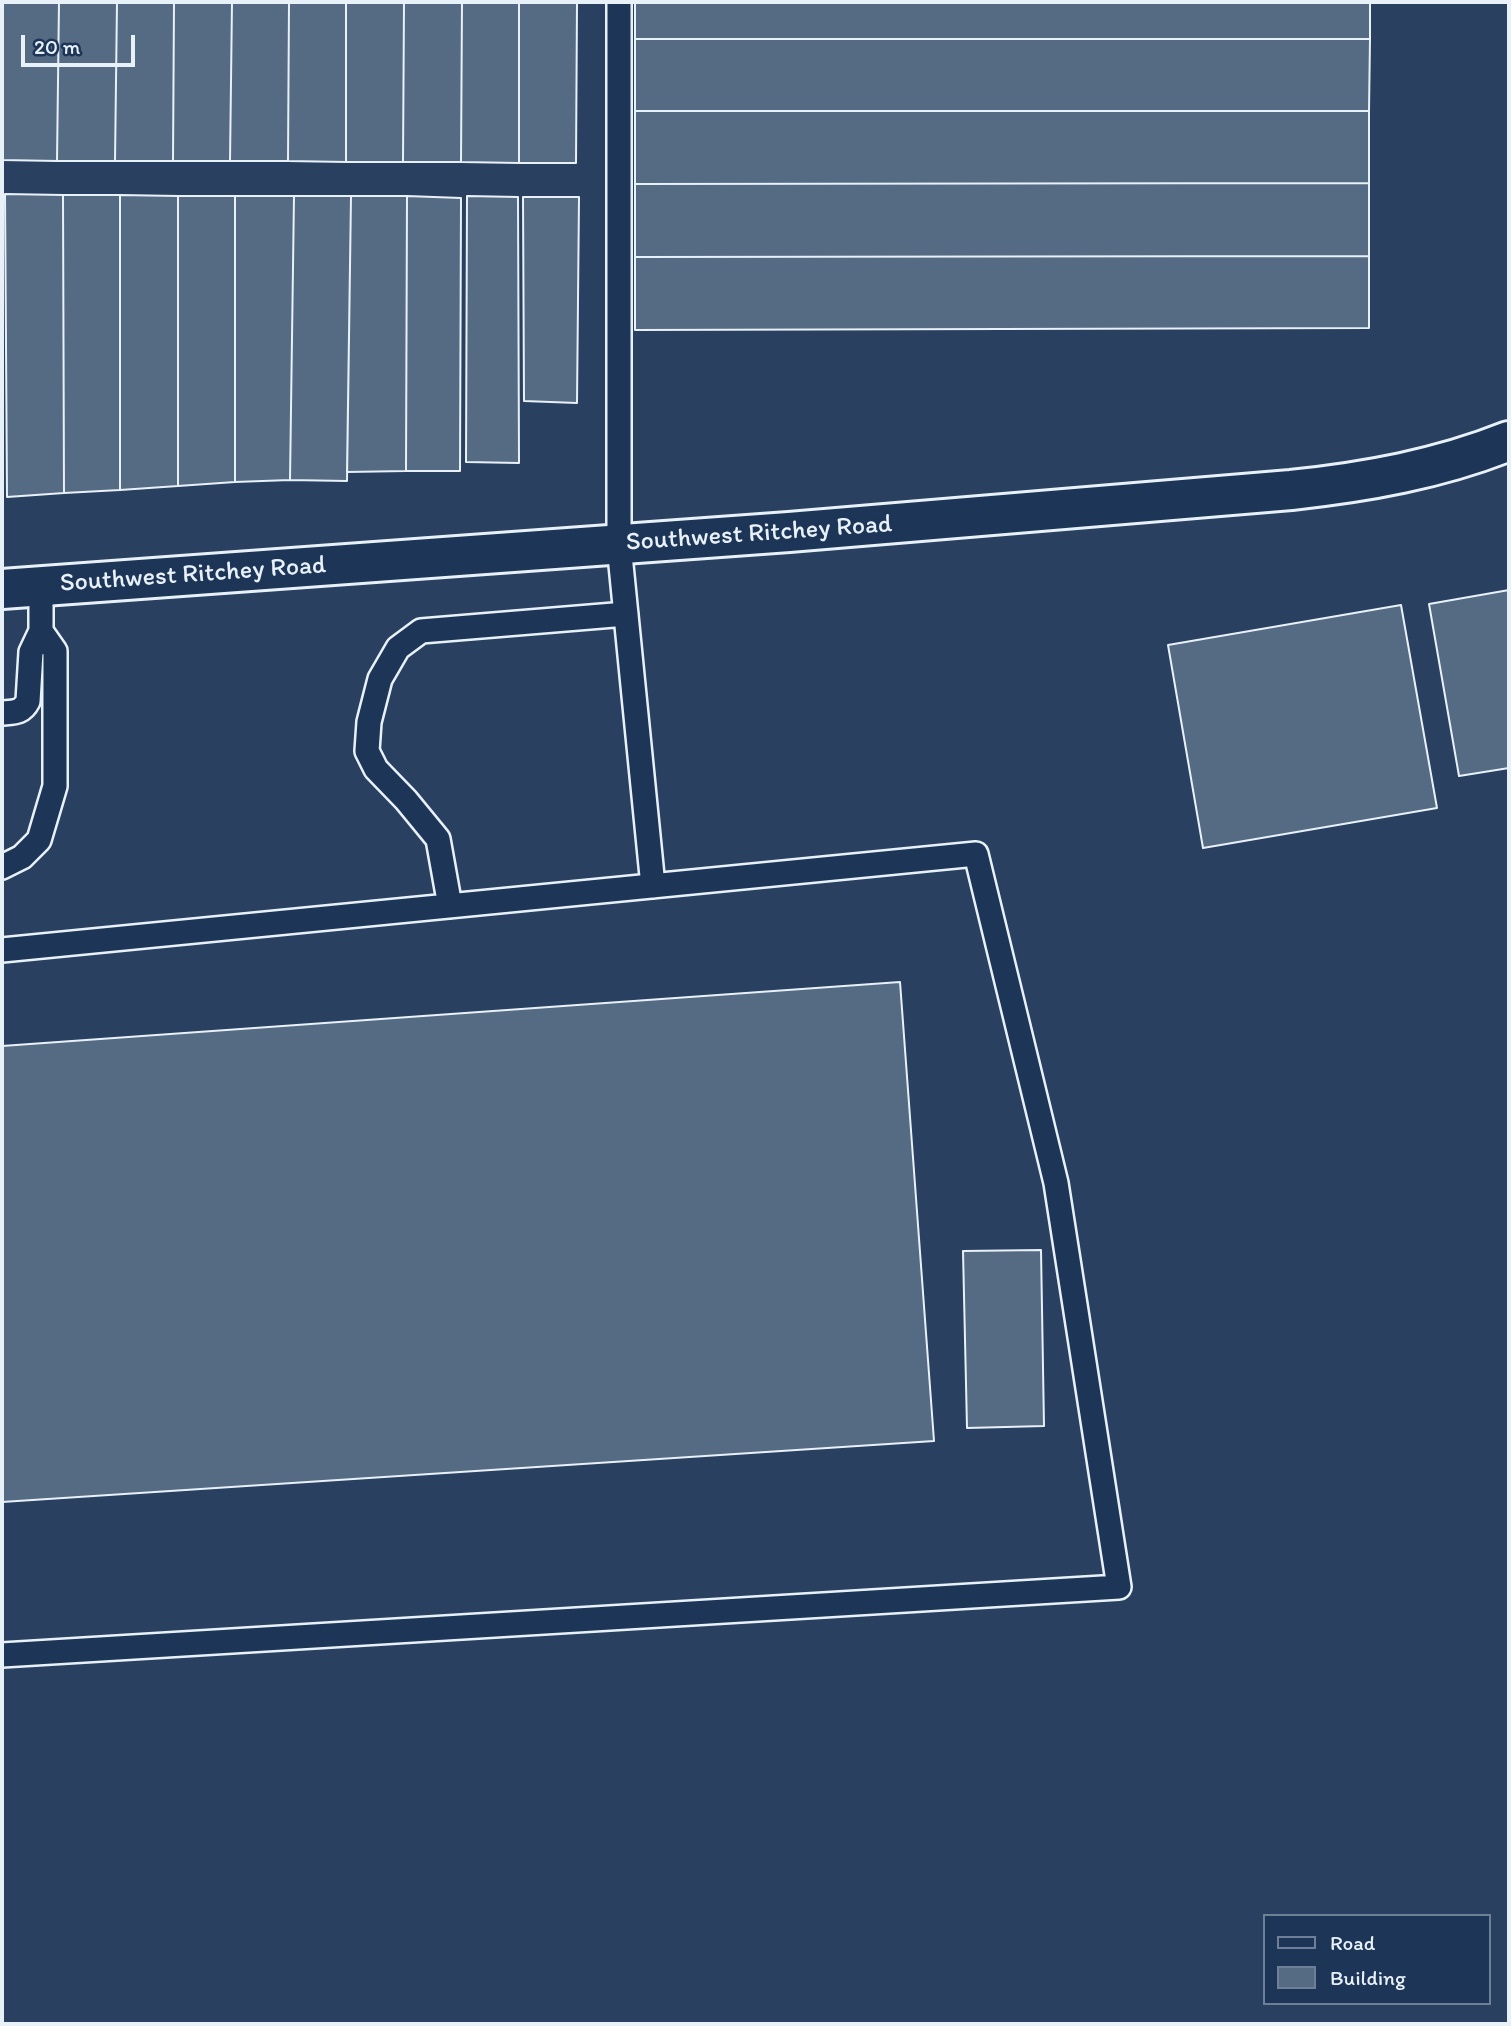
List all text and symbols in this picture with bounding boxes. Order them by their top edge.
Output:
scale bar [24,21,138,65]
text: 20 m [34,34,80,59]
street label: Southwest Ritchey Road [625,509,893,559]
street label: Southwest Ritchey Road [59,550,327,600]
legend [1262,1914,1490,2005]
text: Road [1330,1930,1375,1955]
text: Building [1330,1965,1406,1990]

